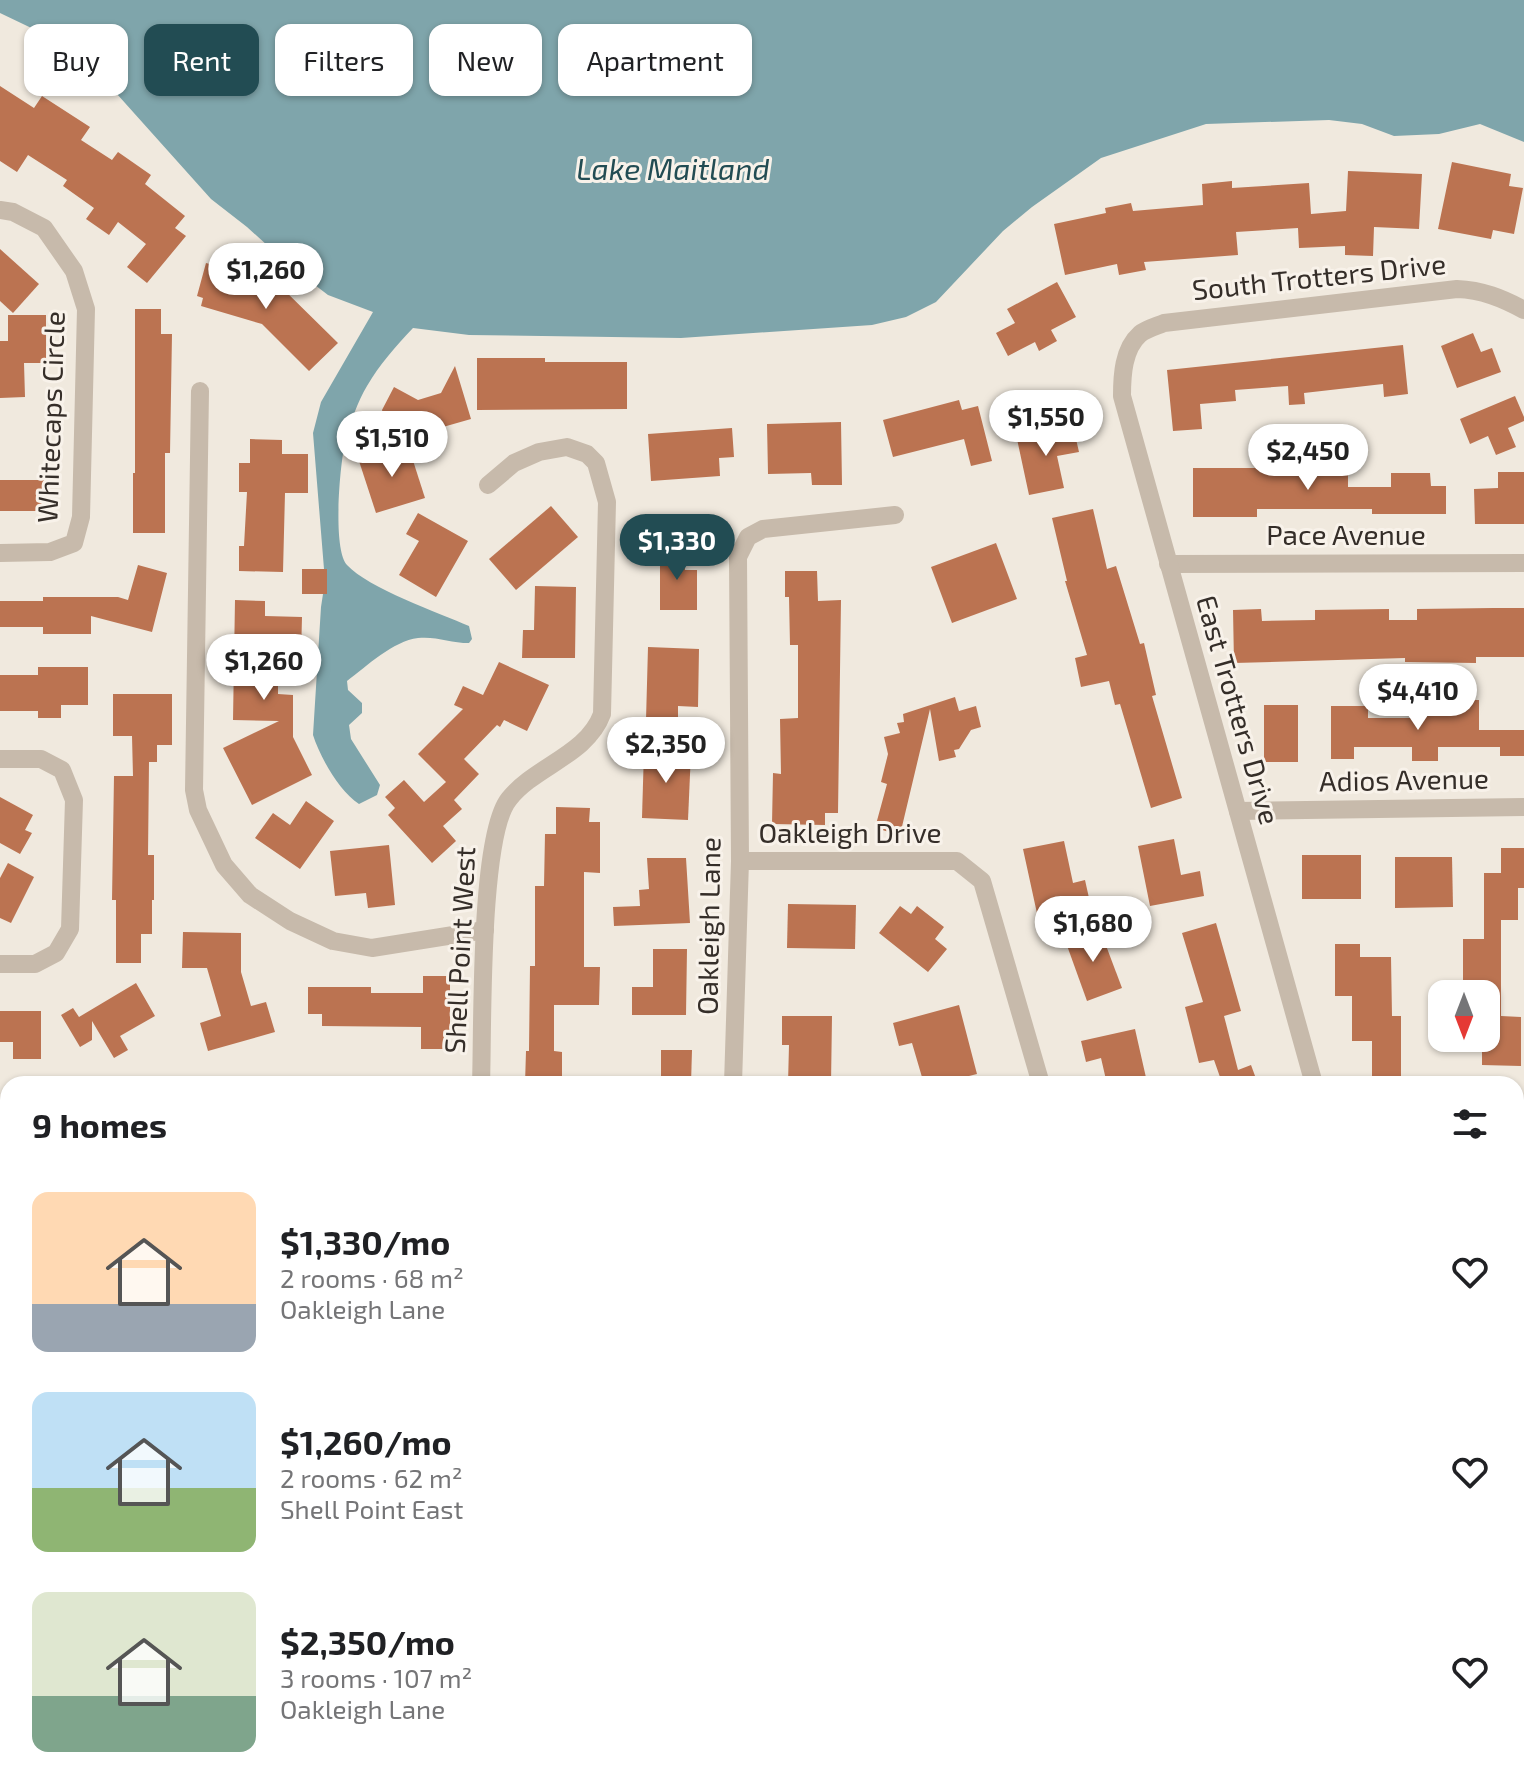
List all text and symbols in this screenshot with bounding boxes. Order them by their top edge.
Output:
chip: Buy [24,24,128,96]
chip: Rent [144,24,259,96]
chip: Filters [275,24,413,96]
chip: New [429,24,542,96]
chip: Apartment [558,24,752,96]
water label: Lake Maitland [576,150,770,186]
pin: $1,260 [201,243,331,311]
street label: South Trotters Drive [1190,246,1448,306]
text: $1,260 [226,253,306,284]
street label: Whitecaps Circle [29,310,71,524]
pin: $1,550 [981,390,1111,458]
text: $1,550 [1007,400,1085,431]
pin: $1,510 [327,411,457,479]
text: $1,510 [355,421,429,452]
pin: $2,450 [1243,424,1373,492]
text: $2,450 [1266,434,1350,465]
pin: $1,330 [612,514,742,582]
street label: Pace Avenue [1266,517,1426,551]
text: $1,330 [638,524,716,555]
street label: East Trotters Drive [1190,591,1288,828]
pin: $1,260 [199,634,329,702]
text: $1,260 [224,644,304,675]
pin: $4,410 [1353,664,1483,732]
text: $4,410 [1377,674,1459,705]
pin: $2,350 [601,717,731,785]
text: $2,350 [625,727,707,758]
street label: Adios Avenue [1319,761,1489,797]
street label: Oakleigh Drive [758,815,942,849]
street label: Oakleigh Lane [689,837,727,1015]
street label: Shell Point West [437,846,481,1054]
pin: $1,680 [1028,896,1158,964]
text: $1,680 [1053,906,1133,937]
north arrow [1428,980,1500,1052]
map controls [1428,980,1500,1052]
icon: filters [1448,1102,1492,1146]
text: 9 homes [32,1104,167,1145]
text: $1,330/mo [280,1221,450,1262]
icon: home [96,1224,192,1320]
icon: heart [1448,1250,1492,1294]
text: 2 rooms · 68 m² [280,1262,464,1293]
text: Oakleigh Lane [280,1293,445,1324]
text: $1,260/mo [280,1421,452,1462]
icon: home [96,1424,192,1520]
icon: heart [1448,1450,1492,1494]
text: 2 rooms · 62 m² [280,1462,463,1493]
text: Shell Point East [280,1493,463,1524]
text: $2,350/mo [280,1621,455,1662]
icon: home [96,1624,192,1720]
icon: heart [1448,1650,1492,1694]
text: 3 rooms · 107 m² [280,1662,472,1693]
text: Oakleigh Lane [280,1693,445,1724]

